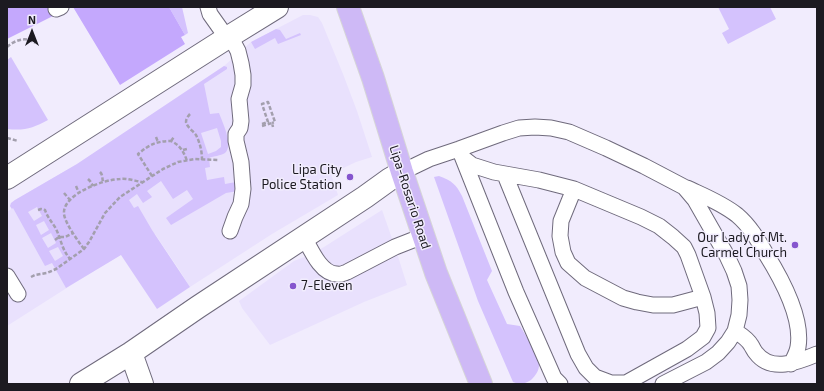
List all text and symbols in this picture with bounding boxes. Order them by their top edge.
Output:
north arrow [12,12,52,52]
text: N [28,13,36,26]
street label: Lipa-Rosario Road [386,143,434,251]
place label: Lipa City Police Station [261,162,342,193]
marker: Lipa City Police Station [345,172,355,182]
place label: Our Lady of Mt. Carmel Church [697,230,787,261]
marker: Our Lady of Mt. Carmel Church [790,240,800,250]
place label: 7-Eleven [301,278,353,294]
marker: 7-Eleven [288,281,298,291]

